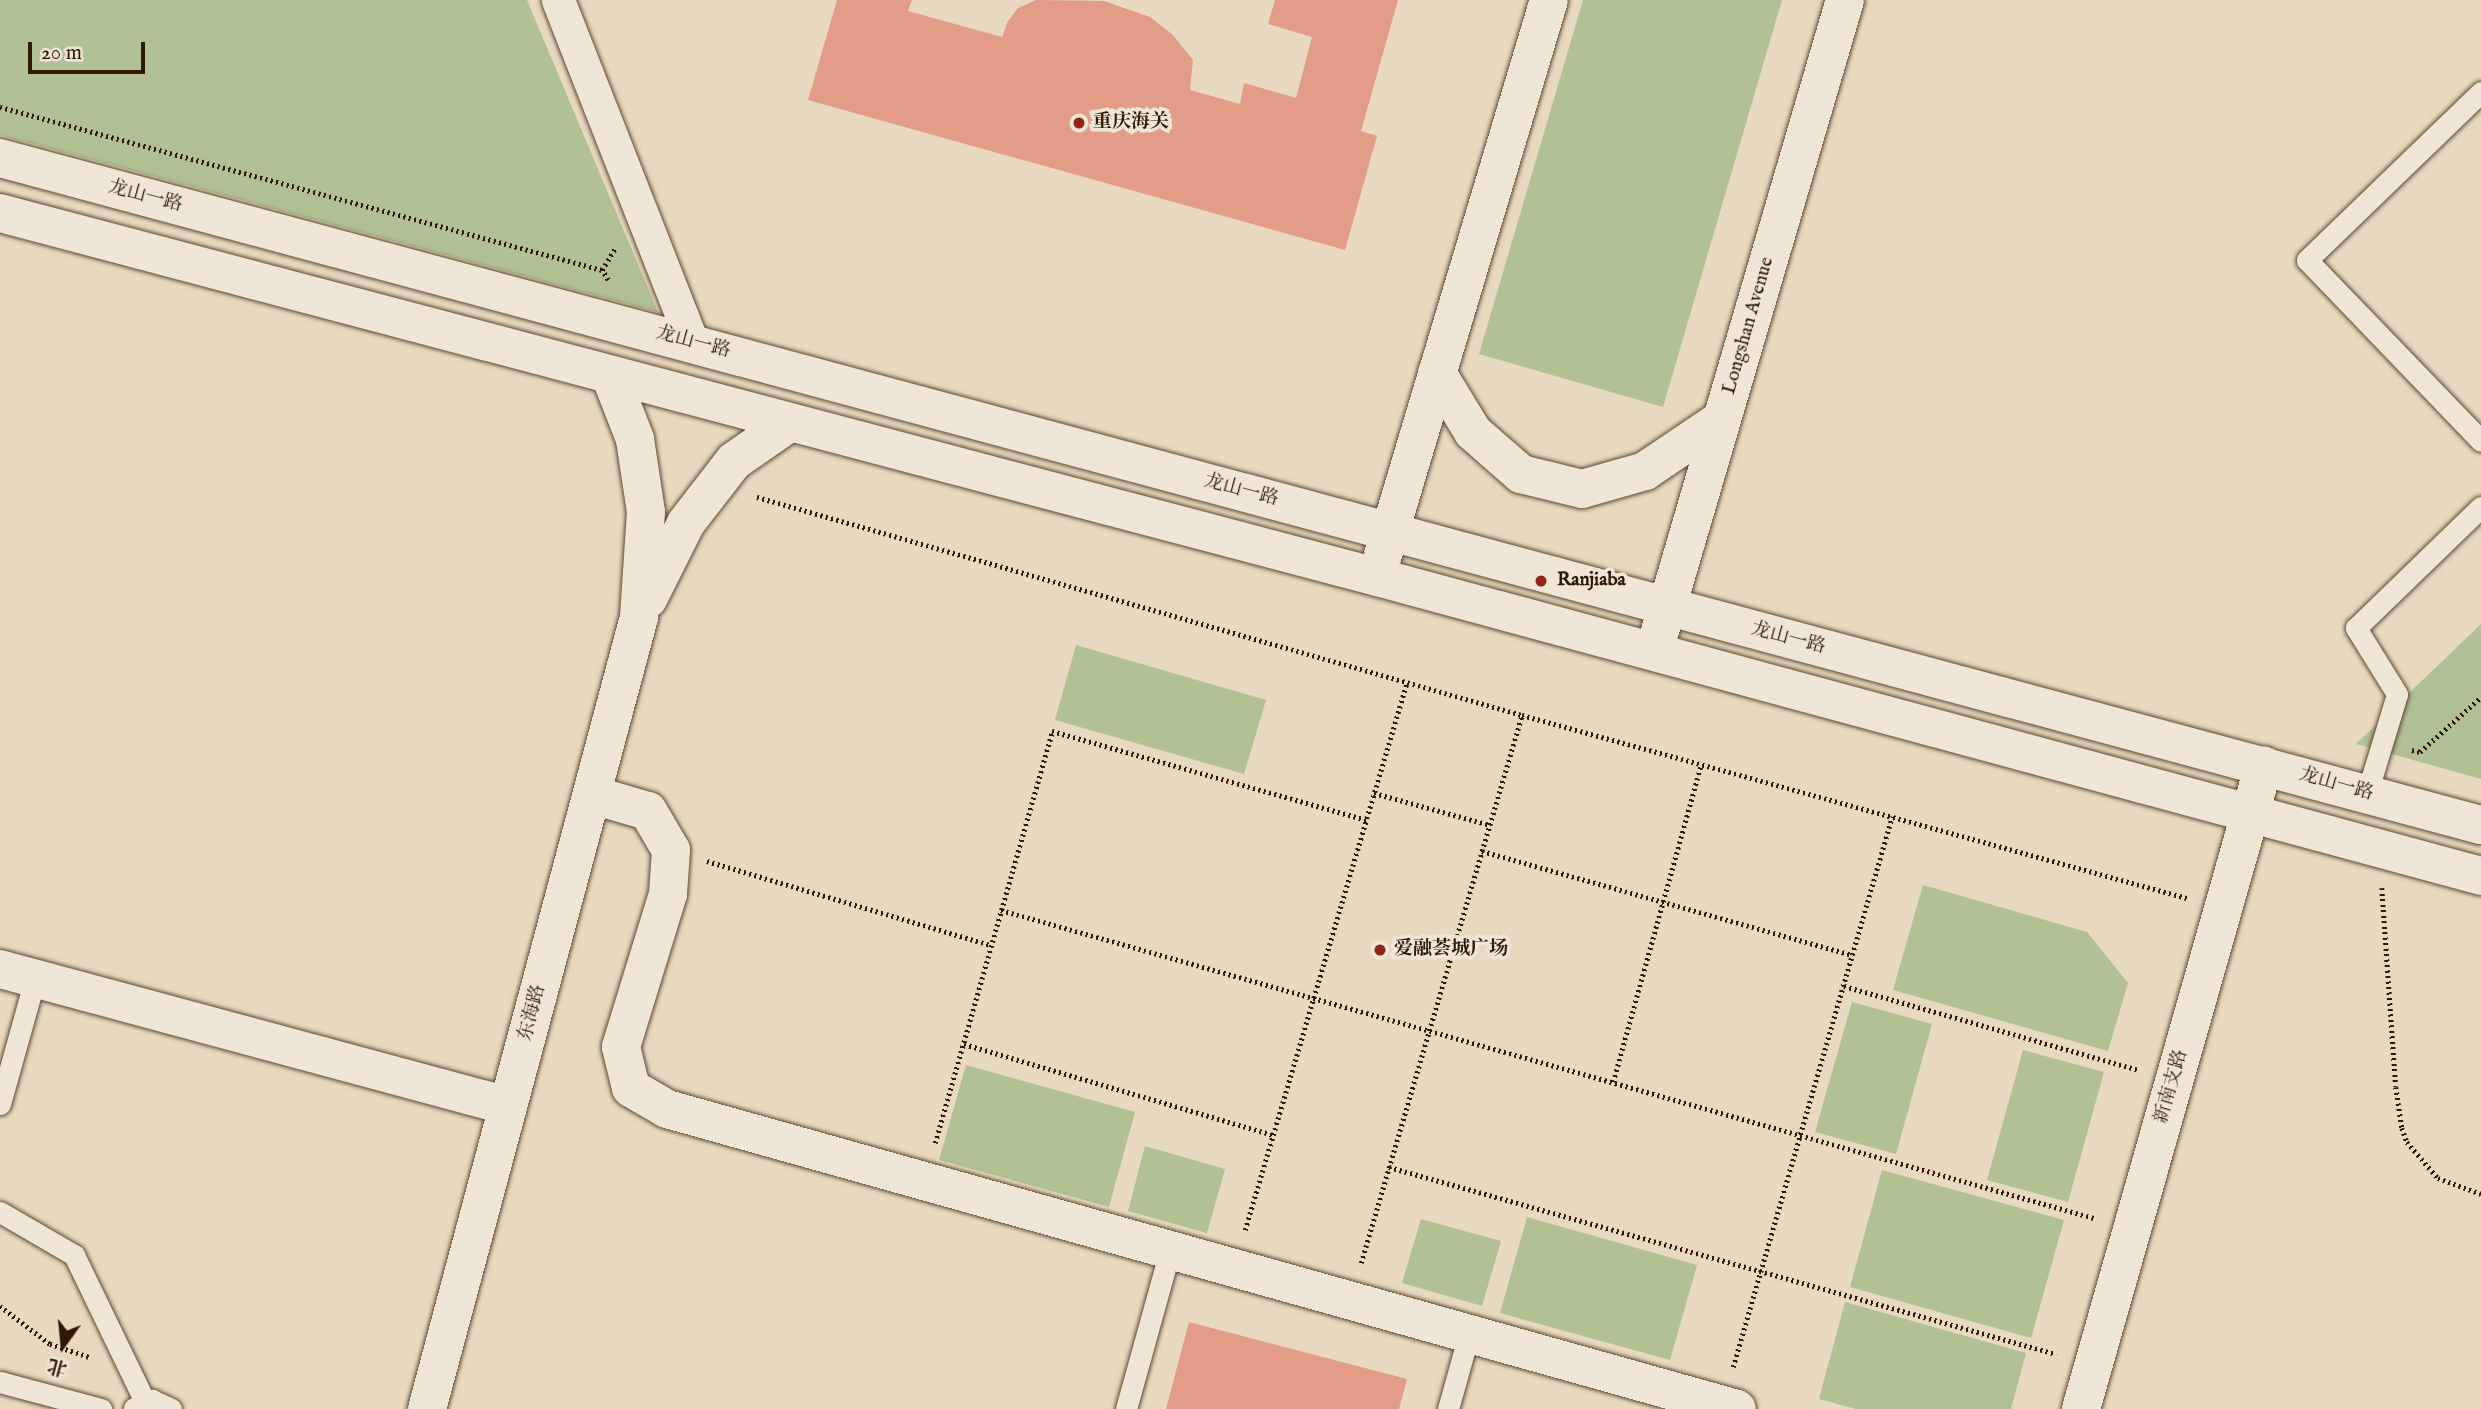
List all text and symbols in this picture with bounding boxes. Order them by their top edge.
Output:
scale bar [32,28,149,72]
text: 20 m [41,40,82,67]
place label: 重庆海关 [1093,112,1169,134]
marker: 重庆海关 [1071,115,1087,131]
street label: 龙山一路 [105,176,185,218]
street label: Longshan Avenue [1719,255,1779,397]
street label: 龙山一路 [653,322,733,364]
street label: 龙山一路 [1201,470,1281,512]
place label: Ranjiaba [1557,570,1626,592]
marker: Ranjiaba [1531,571,1551,591]
street label: 龙山一路 [1748,618,1828,660]
street label: 龙山一路 [2296,764,2376,806]
place label: 爱融荟城广场 [1394,939,1508,961]
marker: 爱融荟城广场 [1372,942,1388,958]
street label: 东海路 [515,983,551,1043]
street label: 新南支路 [2151,1047,2193,1127]
north arrow [28,1311,98,1381]
text: 北 [45,1352,70,1380]

